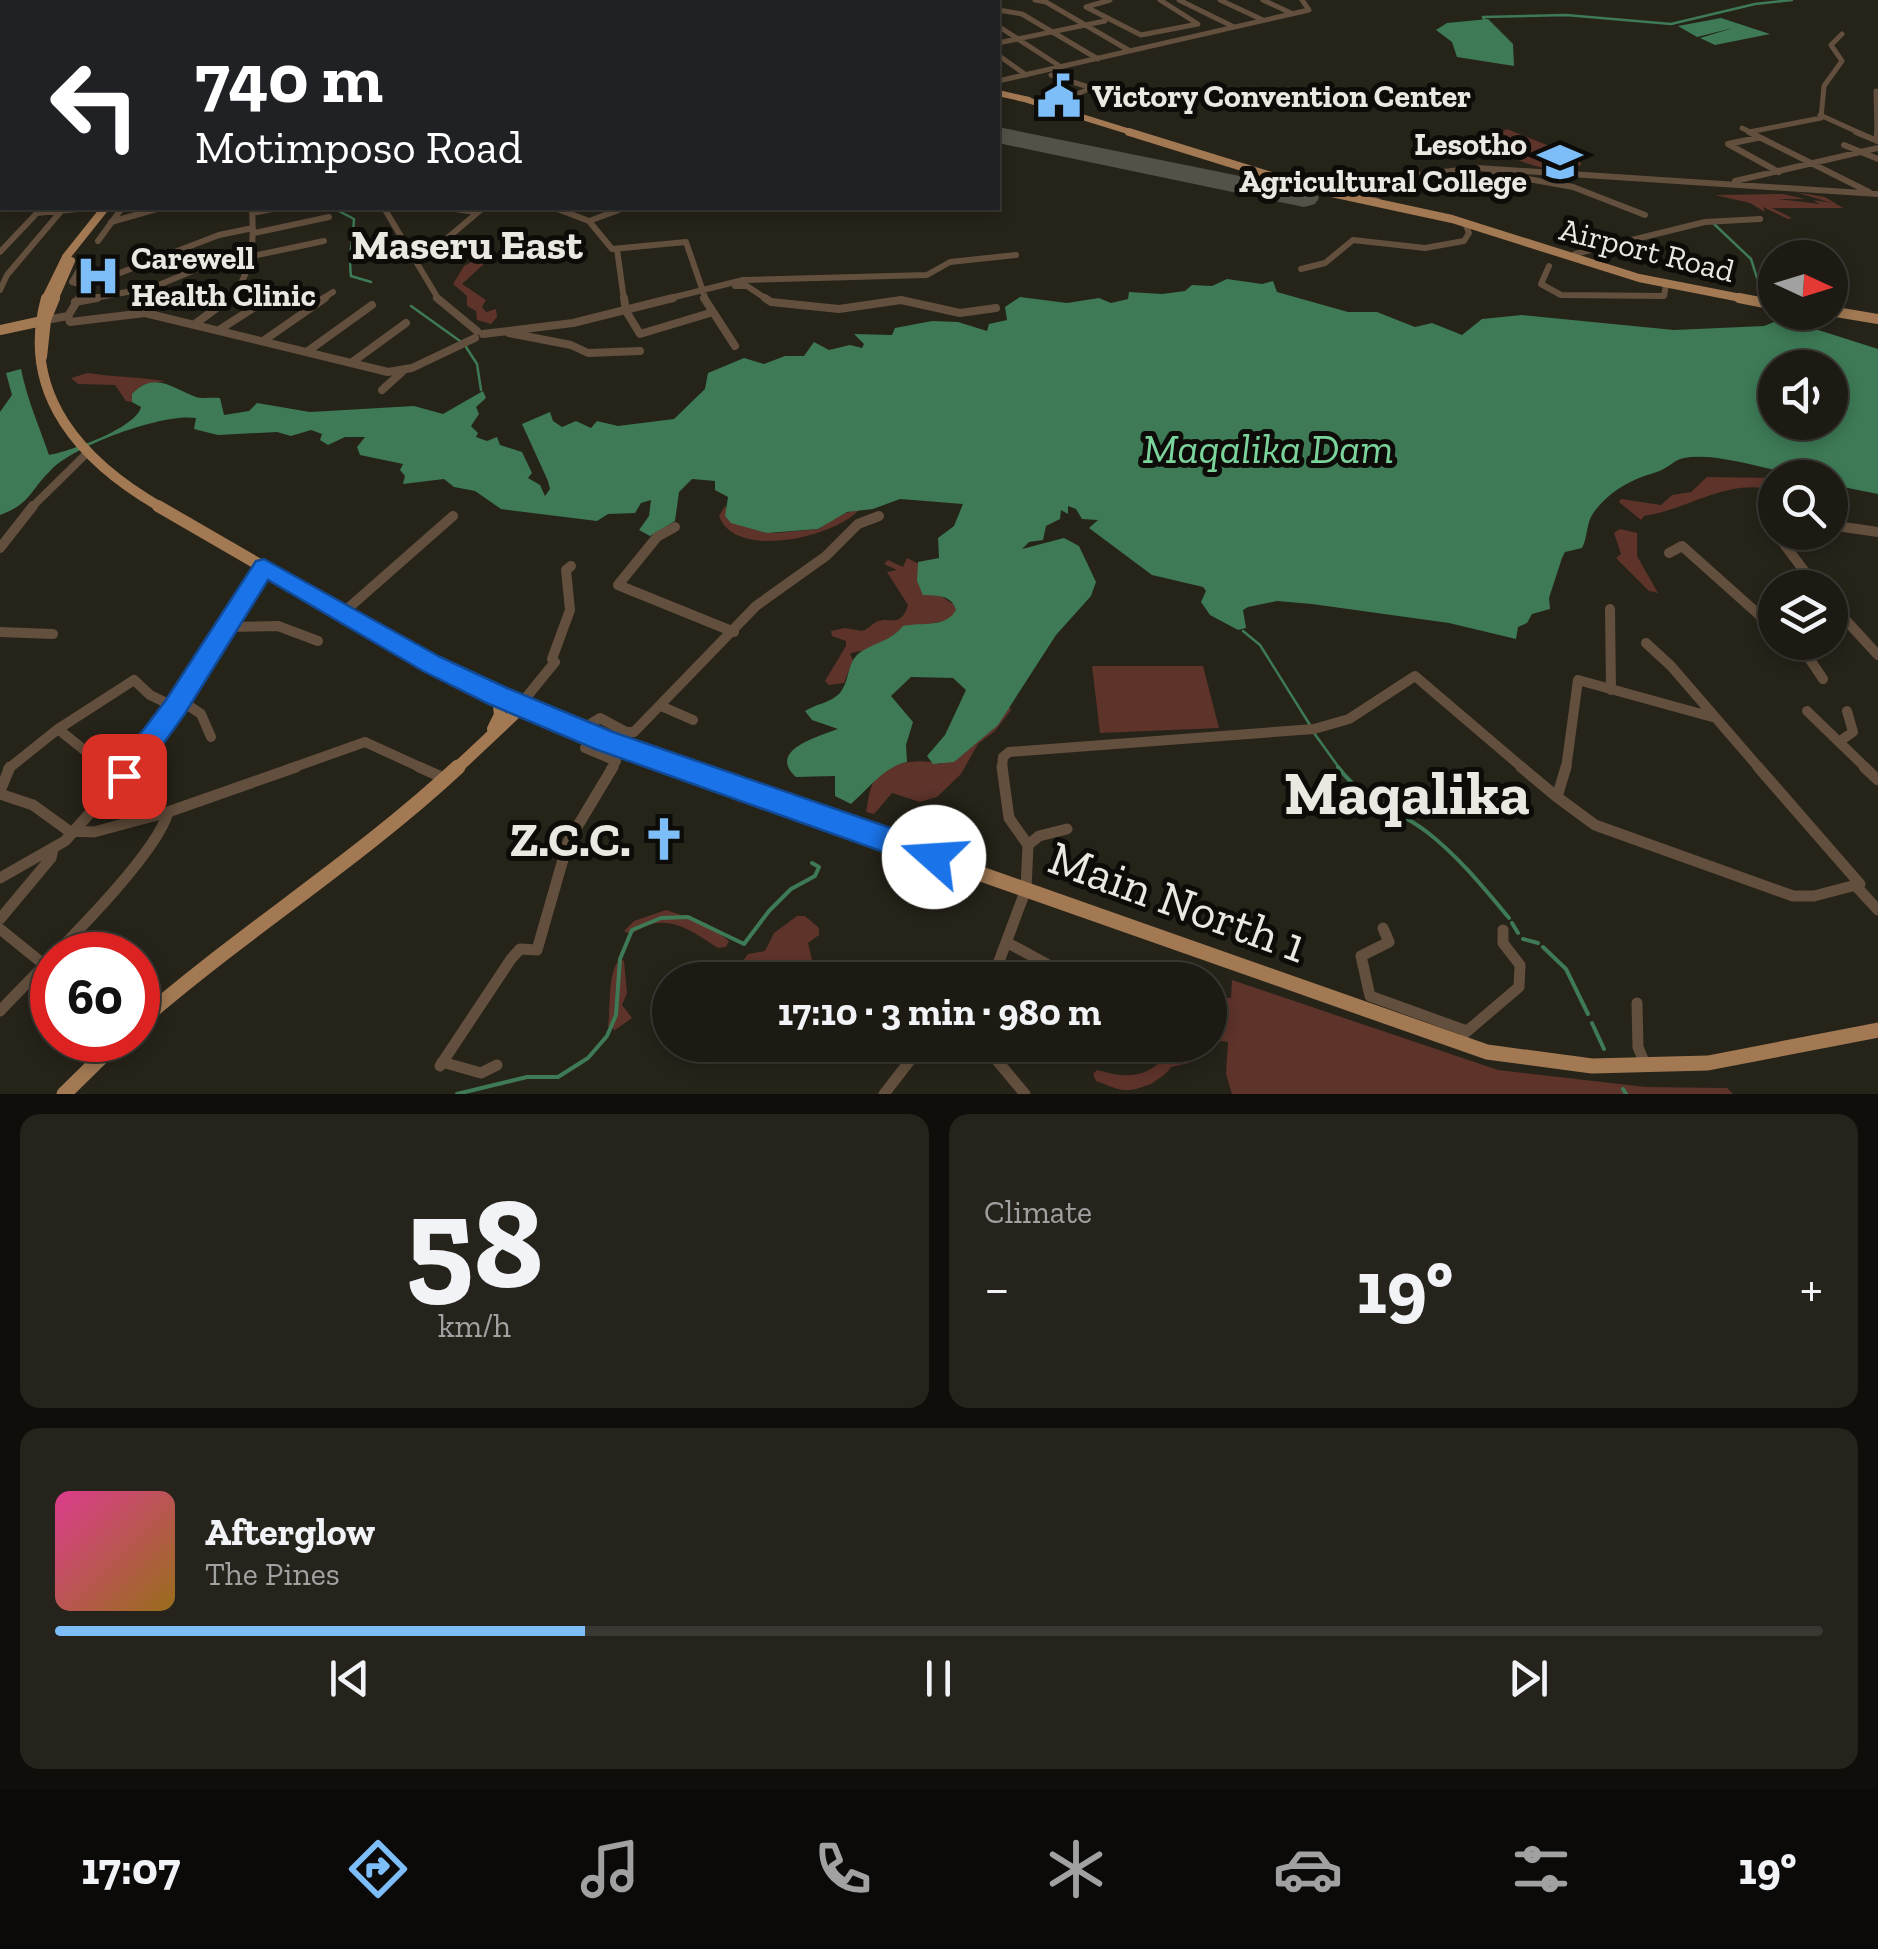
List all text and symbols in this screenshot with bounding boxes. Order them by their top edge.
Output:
text: 740 m [195,36,383,120]
icon: left [30,40,160,170]
public building icon: Victory Convention Center [1035,72,1083,120]
place label: Victory Convention Center [1092,77,1471,115]
text: Motimposo Road [195,121,522,175]
place label: Lesotho Agricultural College [1239,125,1527,200]
school or university icon: Lesotho Agricultural College [1536,138,1584,186]
street label: Airport Road [1556,210,1739,290]
district label: Maseru East [351,219,584,270]
place label: Carewell Health Clinic [131,239,316,314]
north arrow [1758,240,1848,330]
map controls [1758,240,1848,660]
hospital icon: Carewell Health Clinic [74,252,122,300]
button: sound [1758,350,1848,440]
water label: Maqalika Dam [1142,423,1394,474]
button: search [1758,460,1848,550]
button: layers [1758,570,1848,660]
pin [82,734,167,819]
icon: arrive [97,749,152,804]
district label: Maqalika [1284,757,1530,829]
position arrow [882,805,986,909]
place label: Z.C.C. [510,811,631,868]
church icon: Z.C.C. [640,815,688,863]
street label: Main North 1 [1041,829,1314,974]
speed limit sign: 60 [30,932,160,1062]
text: 17:10 · 3 min · 980 m [778,989,1101,1035]
text: 58 [406,1164,543,1320]
text: Climate [984,1193,1092,1231]
text: 19° [1356,1242,1453,1332]
text: − [984,1255,1010,1321]
text: + [1800,1255,1823,1321]
text: km/h [438,1307,511,1345]
text: Afterglow [205,1509,375,1555]
text: The Pines [205,1555,340,1593]
icon: previous [322,1651,377,1706]
icon: pause [911,1651,966,1706]
icon: next [1501,1651,1556,1706]
icon: directions [343,1834,413,1904]
icon: music [575,1834,645,1904]
icon: phone [808,1834,878,1904]
icon: climate [1041,1834,1111,1904]
icon: car [1273,1834,1343,1904]
icon: filters [1506,1834,1576,1904]
text: 17:07 [81,1842,180,1896]
text: 19° [1738,1842,1797,1896]

